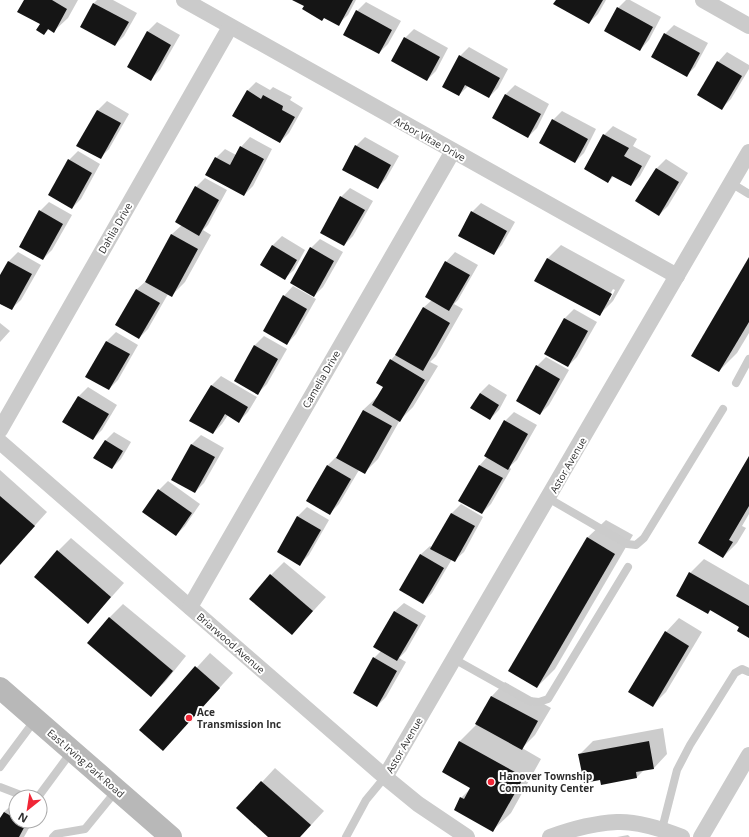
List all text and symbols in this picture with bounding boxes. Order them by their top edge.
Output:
street label: Arbor Vitae Drive [392,114,469,165]
street label: Dahlia Drive [95,200,135,256]
street label: Camelia Drive [299,347,343,410]
street label: Astor Avenue [546,434,590,495]
street label: Briarwood Avenue [194,609,268,677]
place label: Ace Transmission Inc [197,705,281,731]
marker: Ace Transmission Inc [184,713,194,723]
street label: Astor Avenue [382,714,426,775]
street label: East Irving Park Road [44,726,128,800]
place label: Hanover Township Community Center [499,769,594,795]
marker: Hanover Township Community Center [486,777,496,787]
north arrow [8,789,48,829]
text: N [15,809,30,827]

